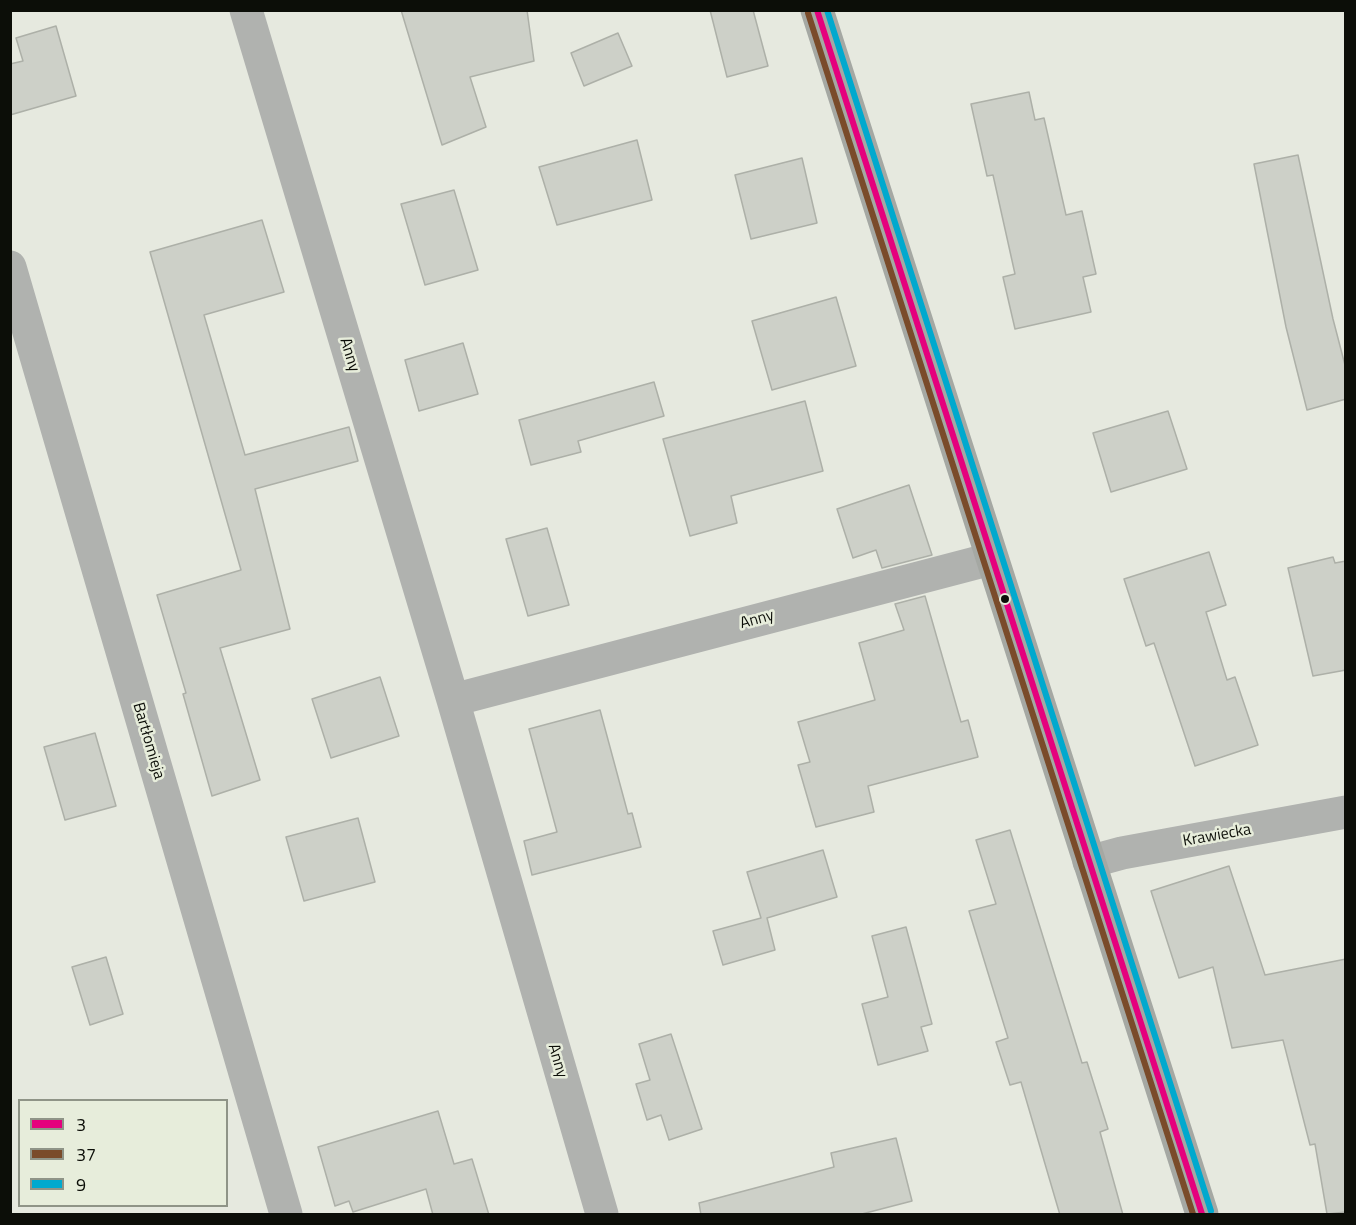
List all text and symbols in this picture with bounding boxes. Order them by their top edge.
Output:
street label: Anny [335,336,363,374]
unlabelled marker [999,593,1011,605]
street label: Anny [738,606,776,634]
street label: Bartłomieja [128,700,168,782]
street label: Krawiecka [1181,821,1253,851]
street label: Anny [543,1042,571,1080]
legend [18,1099,228,1207]
text: 3 [76,1111,86,1138]
text: 37 [76,1141,96,1168]
text: 9 [76,1171,86,1198]

